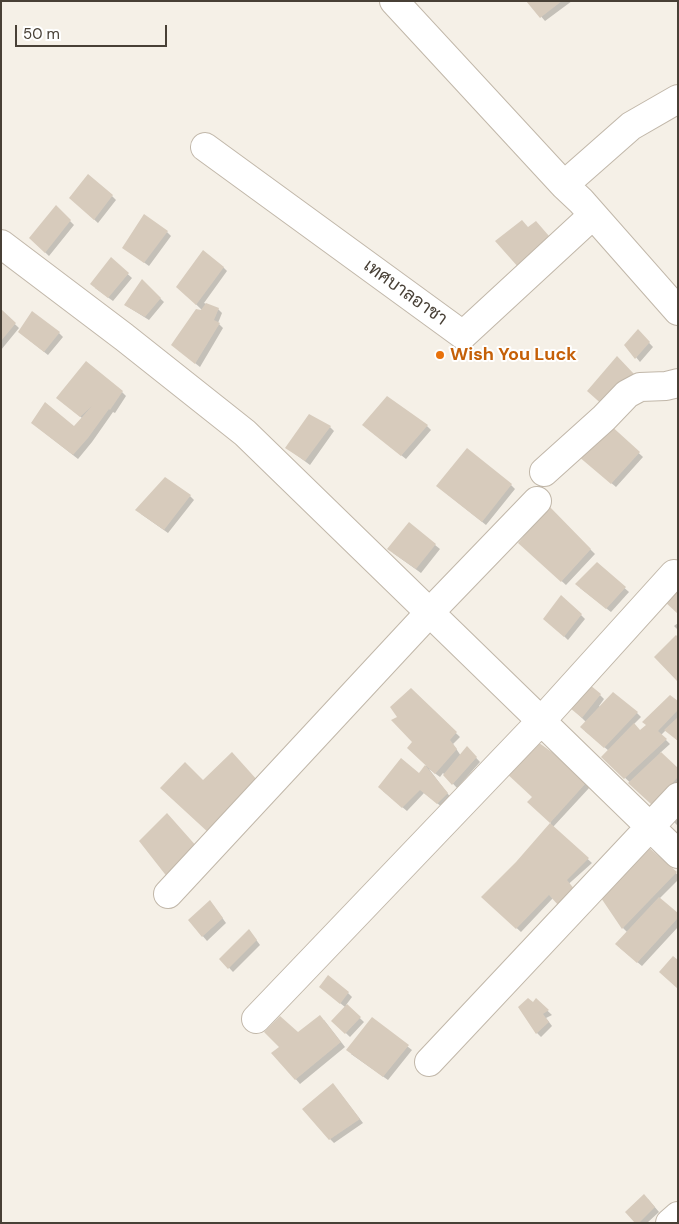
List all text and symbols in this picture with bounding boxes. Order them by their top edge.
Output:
scale bar [18,15,170,47]
text: 50 m [23,24,60,44]
street label: เทศบาลอาชา [359,255,451,331]
place label: Wish You Luck [450,344,577,366]
marker: Wish You Luck [434,349,446,361]

